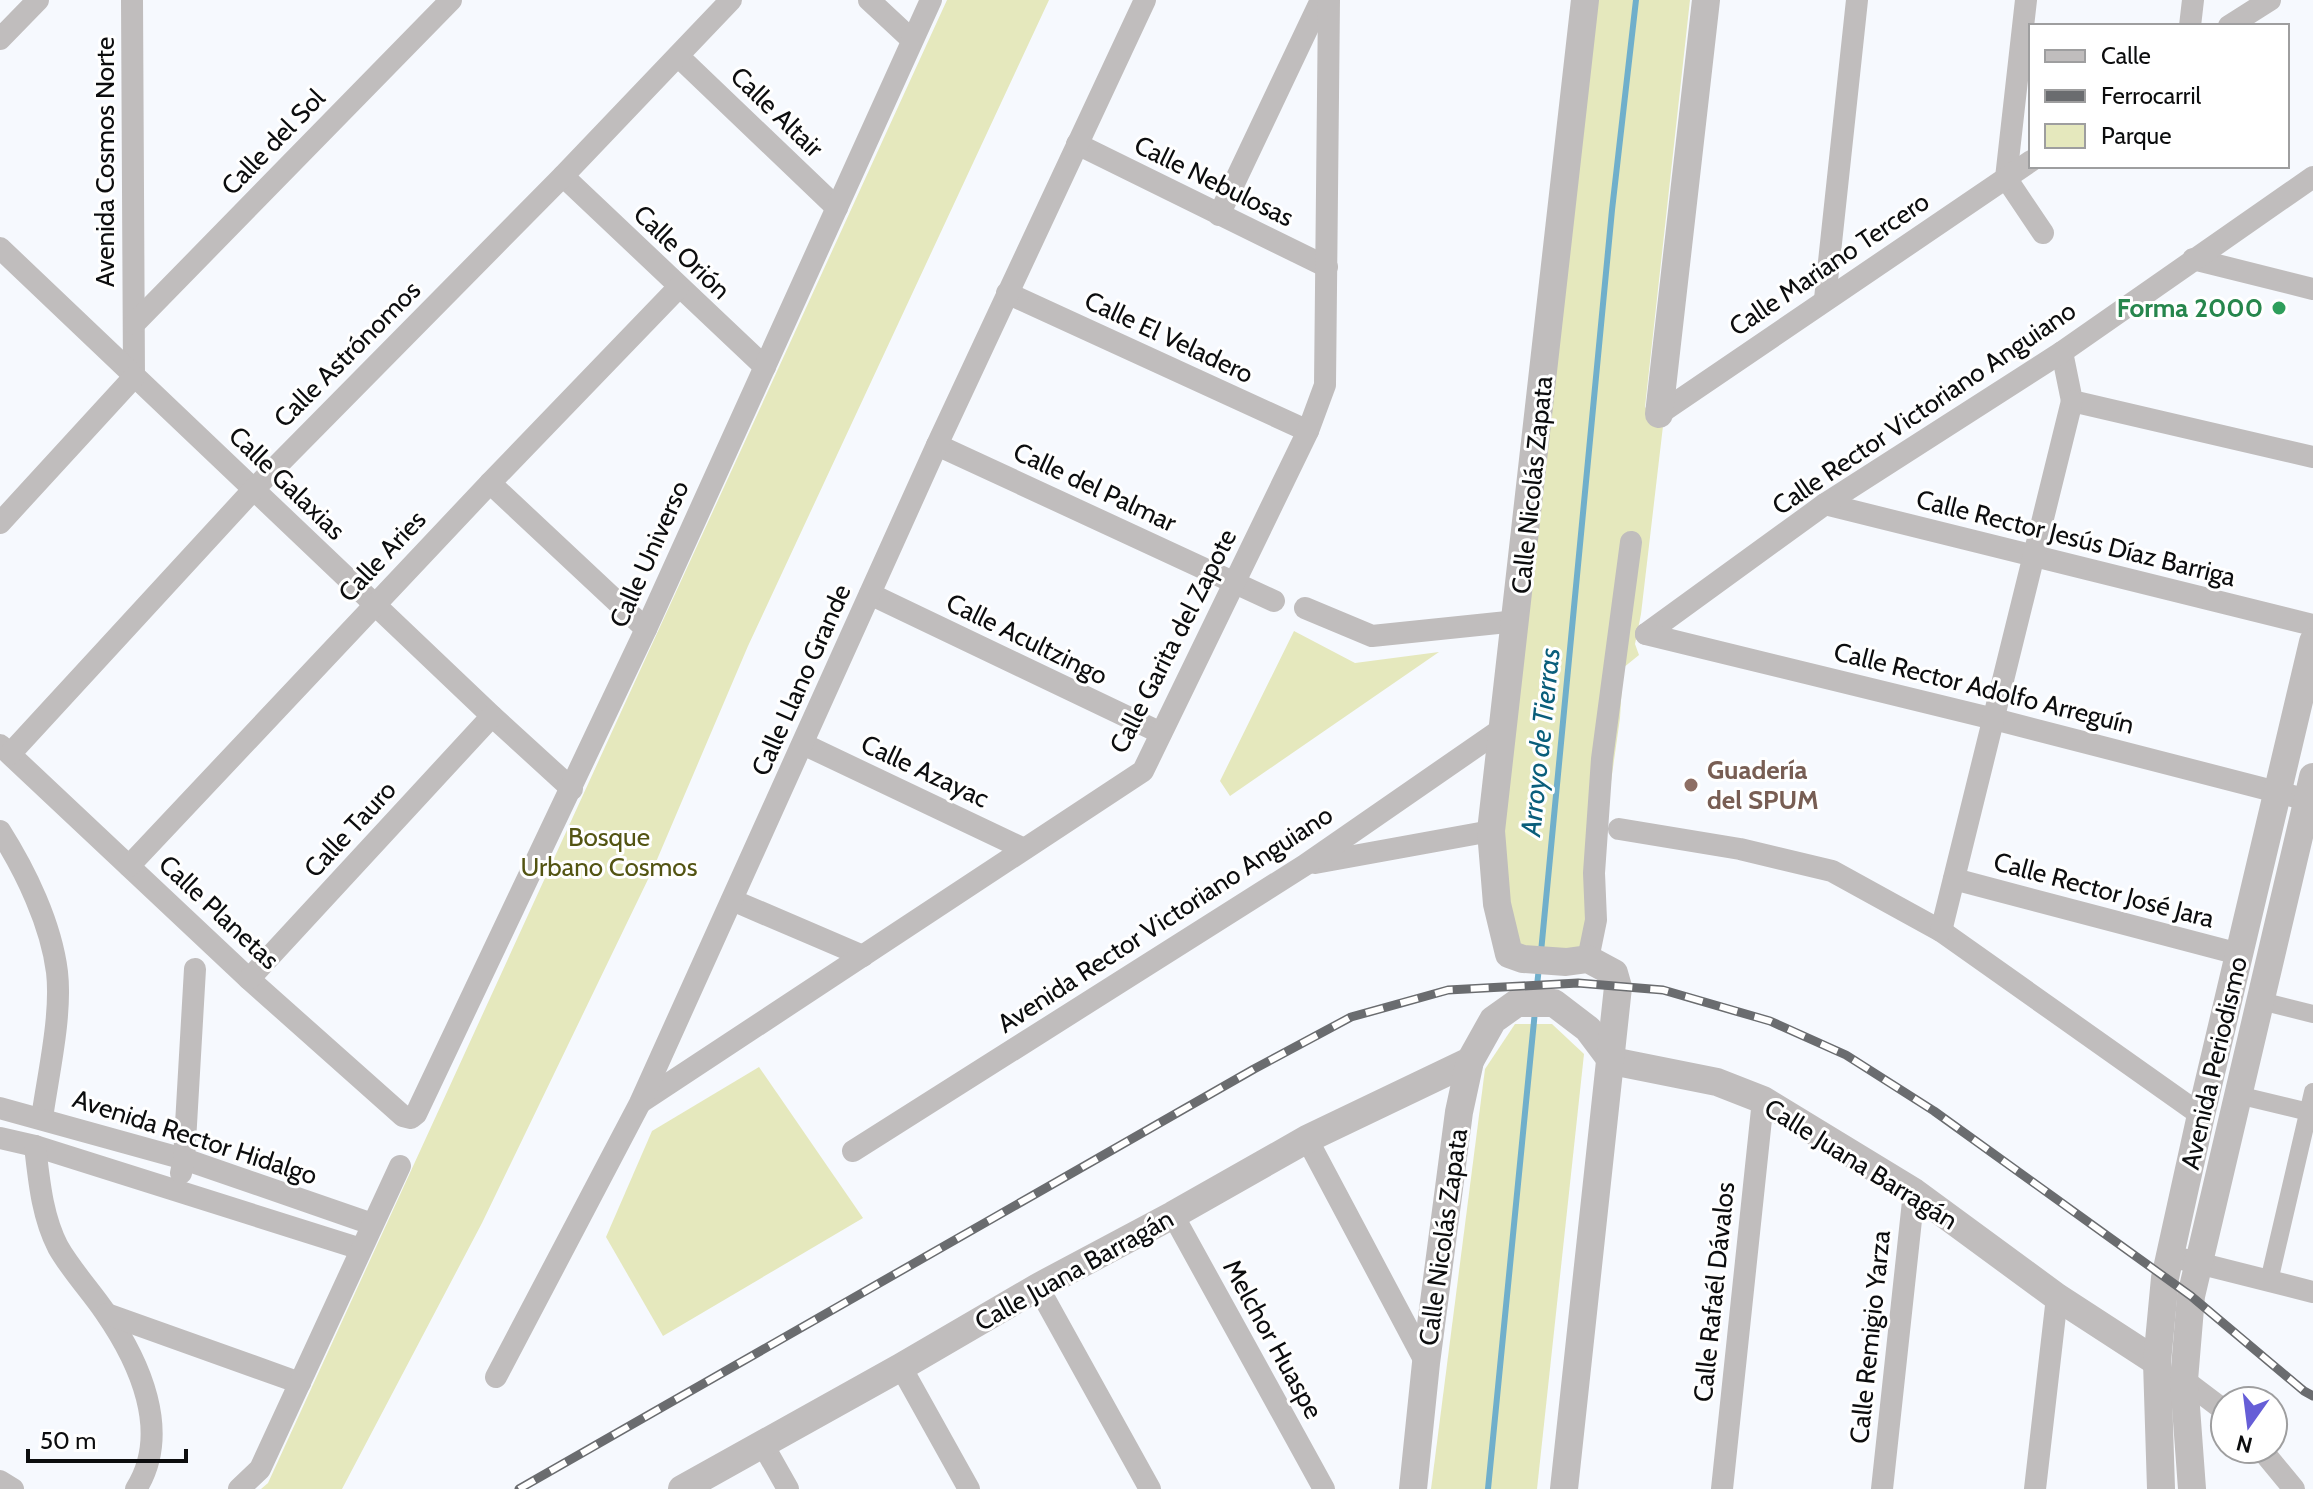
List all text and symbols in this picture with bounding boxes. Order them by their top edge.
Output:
legend [2029,24,2289,168]
street label: Avenida Cosmos Norte [89,37,121,287]
text: Calle [2101,41,2151,70]
street label: Calle Altair [724,60,831,165]
text: Ferrocarril [2101,81,2202,110]
street label: Calle del Sol [215,82,331,202]
text: Parque [2101,121,2171,150]
street label: Calle Nebulosas [1129,129,1299,233]
street label: Calle Mariano Tercero [1723,185,1935,343]
street label: Calle Orión [627,198,737,306]
street label: Calle Astrónomos [267,274,427,434]
street label: Calle El Veladero [1080,284,1258,390]
place label: Forma 2000 [2117,292,2263,324]
street label: Calle Rector Victoriano Anguiano [1766,294,2082,522]
marker: Forma 2000 [2270,299,2288,317]
street label: Calle Nicolás Zapata [1505,374,1559,596]
street label: Calle Galaxias [222,420,352,547]
street label: Calle del Palmar [1008,435,1182,539]
street label: Calle Universo [602,476,696,632]
street label: Calle Rector Jesús Díaz Barriga [1913,483,2239,593]
street label: Calle Aries [332,503,433,608]
street label: Calle Garita del Zapote [1103,524,1243,758]
street label: Calle Llano Grande [744,579,858,781]
street label: Calle Acultzingo [941,586,1113,692]
street label: Calle Rector Adolfo Arreguín [1831,635,2137,741]
water label: Arroyo de Tierras [1513,646,1567,840]
street label: Calle Azayac [856,727,994,815]
place label: Guadería del SPUM [1707,754,1819,816]
street label: Calle Tauro [297,774,403,884]
marker: Guadería del SPUM [1682,776,1700,794]
street label: Avenida Rector Victoriano Anguiano [991,798,1339,1040]
park label: Bosque Urbano Cosmos [521,821,698,883]
street label: Calle Rector José Jara [1990,845,2218,935]
street label: Calle Planetas [152,848,286,976]
street label: Avenida Periodismo [2174,953,2254,1173]
street label: Avenida Rector Hidalgo [69,1082,321,1192]
street label: Calle Juana Barragán [1758,1092,1964,1236]
street label: Calle Nicolás Zapata [1412,1126,1474,1348]
street label: Calle Rafaél Dávalos [1687,1180,1741,1403]
street label: Calle Juana Barragán [969,1202,1179,1338]
street label: Calle Remigio Yarza [1843,1228,1897,1445]
street label: Melchor Huaspe [1216,1254,1330,1424]
north arrow [2209,1385,2289,1465]
scale bar [28,1413,186,1463]
text: 50 m [40,1426,96,1455]
text: N [2233,1429,2255,1459]

